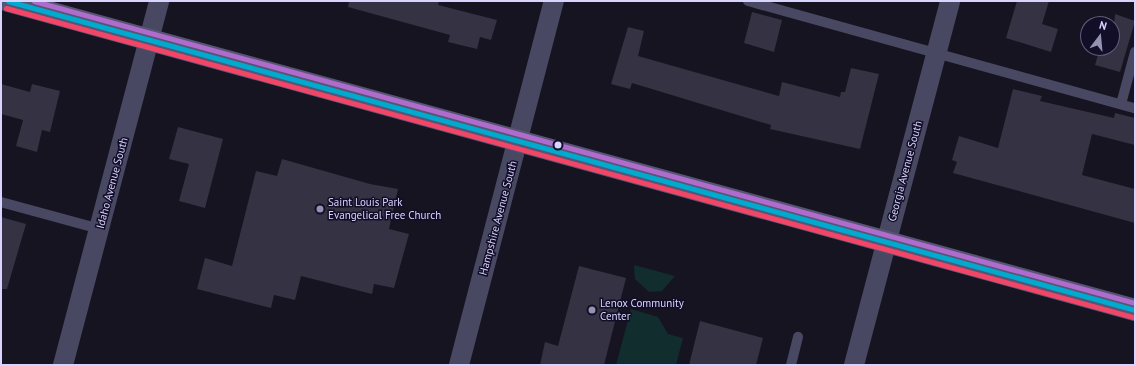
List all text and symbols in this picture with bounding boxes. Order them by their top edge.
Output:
north arrow [1080,16,1120,56]
text: N [1098,18,1108,33]
street label: Georgia Avenue South [885,119,925,223]
street label: Idaho Avenue South [93,136,131,230]
unlabelled marker [553,140,563,150]
street label: Hampshire Avenue South [476,159,520,277]
place label: Saint Louis Park Evangelical Free Church [328,196,441,222]
marker: Saint Louis Park Evangelical Free Church [315,204,325,214]
place label: Lenox Community Center [600,297,684,323]
marker: Lenox Community Center [587,305,597,315]

